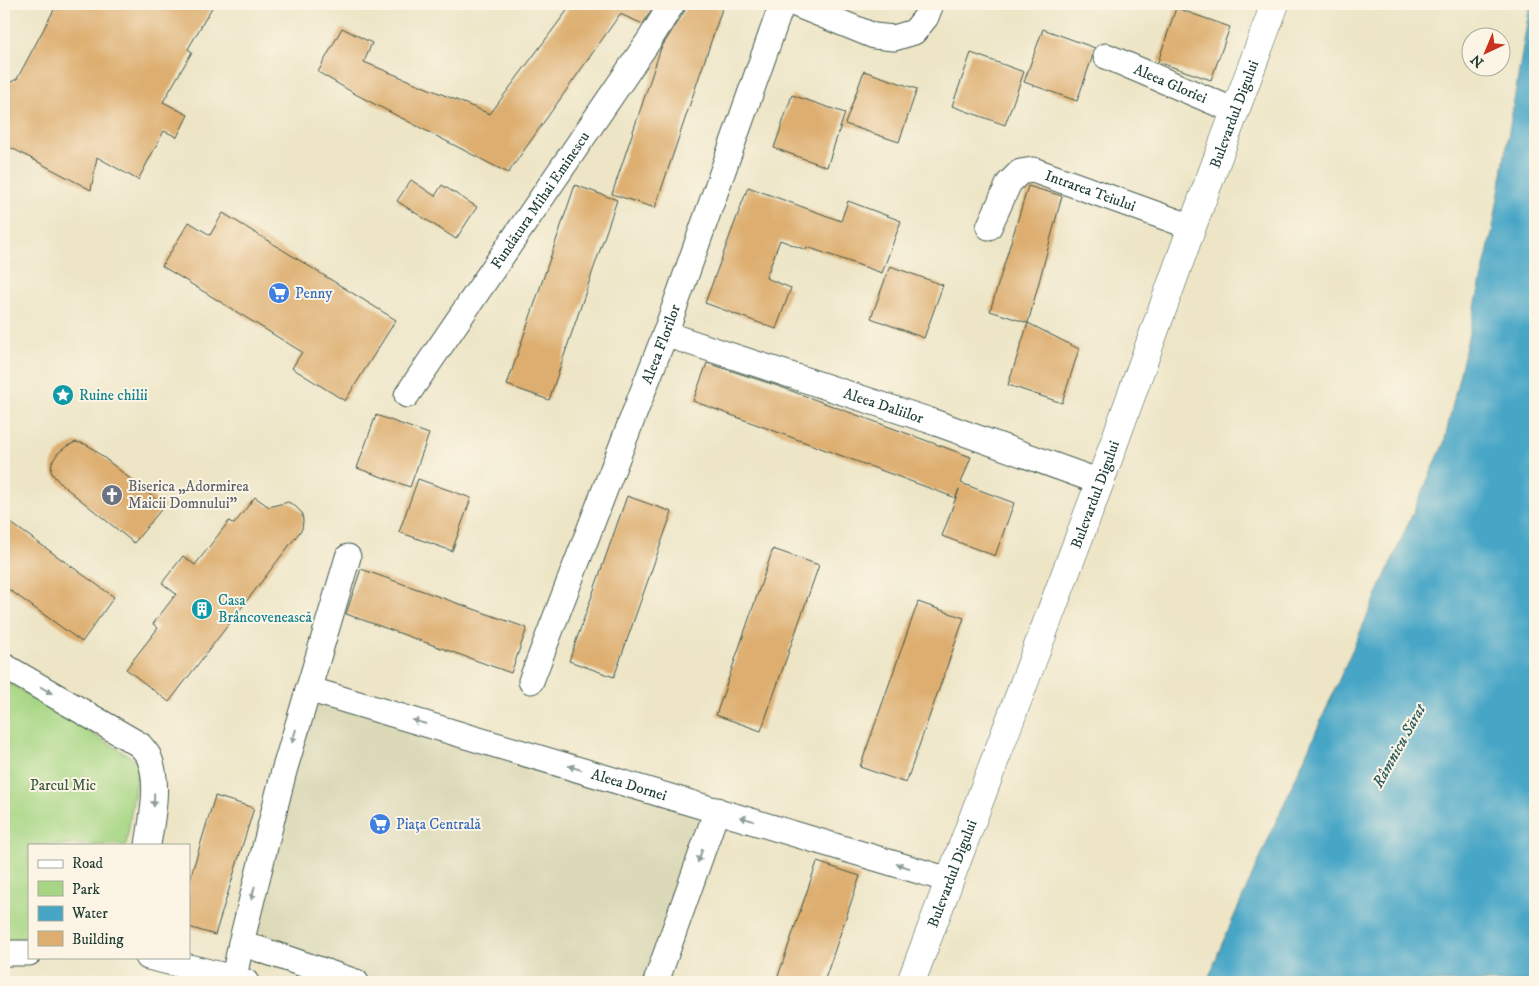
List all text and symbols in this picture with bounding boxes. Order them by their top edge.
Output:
north arrow [1462,28,1512,78]
text: N [1467,50,1488,71]
street label: Bulevardul Digului [1205,58,1263,171]
street label: Aleea Gloriei [1131,59,1210,108]
street label: Fundătura Mihai Eminescu [486,128,594,273]
street label: Intrarea Teiului [1043,166,1138,216]
supermarket icon: Penny [267,281,291,305]
place label: Penny [295,284,333,303]
street label: Aleea Florilor [637,301,684,387]
place icon: Ruine chilii [51,383,75,407]
street label: Aleea Daliilor [841,384,926,428]
place label: Ruine chilii [79,386,148,405]
street label: Bulevardul Digului [1066,438,1124,551]
place label: Biserica „Adormirea Maicii Domnului” [128,477,249,513]
church icon: Biserica „Adormirea Maicii Domnului” [100,483,124,507]
place label: Casa Brâncovenească [218,591,313,627]
building icon: Casa Brâncovenească [190,597,214,621]
one-way arrow [39,686,53,695]
water label: Râmnicu Sărat [1367,700,1431,792]
one-way arrow [411,718,426,726]
one-way arrow [290,729,298,744]
one-way arrow [567,764,582,772]
street label: Aleea Dornei [589,764,669,805]
park label: Parcul Mic [30,776,97,795]
one-way arrow [149,793,157,809]
supermarket icon: Piața Centrală [368,812,392,836]
place label: Piața Centrală [396,815,482,834]
one-way arrow [739,815,754,823]
street label: Bulevardul Digului [923,817,981,930]
legend [28,844,190,958]
one-way arrow [696,849,704,864]
text: Road [72,854,104,873]
one-way arrow [895,862,910,870]
text: Park [72,880,101,899]
one-way arrow [249,886,257,901]
text: Water [71,904,108,923]
text: Building [72,930,124,949]

